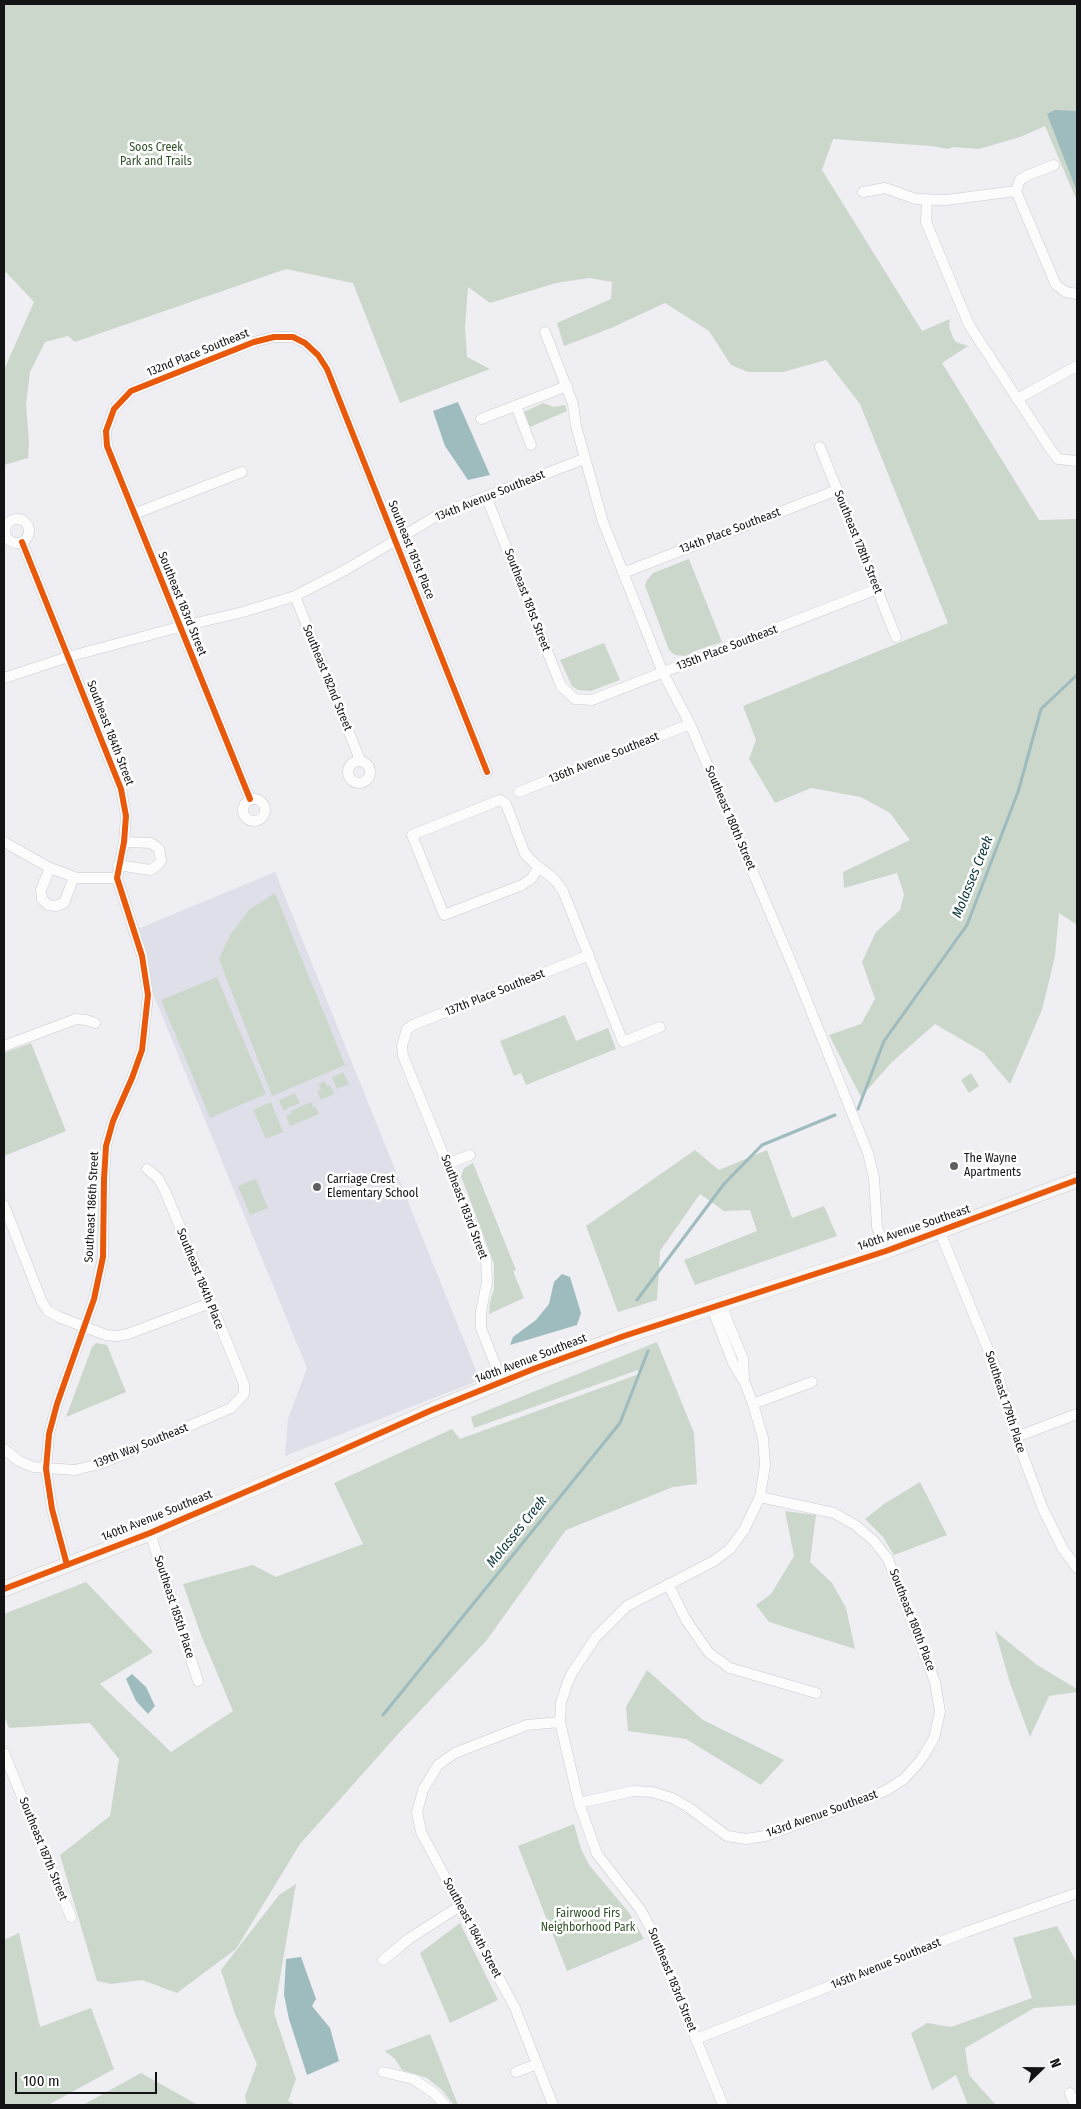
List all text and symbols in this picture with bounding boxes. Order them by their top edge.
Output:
park label: Soos Creek Park and Trails [120,141,192,169]
street label: 132nd Place Southeast [145,326,251,380]
street label: 134th Avenue Southeast [433,467,547,525]
street label: Southeast 178th Street [831,488,885,596]
street label: Southeast 181st Place [385,499,437,601]
street label: 134th Place Southeast [677,505,783,557]
street label: Southeast 181st Street [501,547,553,653]
street label: Southeast 183rd Street [155,550,209,658]
street label: 135th Place Southeast [675,622,779,674]
street label: Southeast 182nd Street [299,623,355,733]
street label: Southeast 184th Street [83,678,137,788]
street label: 136th Avenue Southeast [547,729,661,787]
street label: Southeast 180th Street [702,764,758,872]
water label: Molasses Creek [949,834,997,920]
street label: 137th Place Southeast [443,966,547,1020]
street label: Southeast 186th Street [82,1151,102,1263]
place label: The Wayne Apartments [964,1152,1021,1180]
street label: Southeast 183rd Street [437,1153,491,1261]
marker: The Wayne Apartments [948,1160,960,1172]
place label: Carriage Crest Elementary School [327,1173,418,1201]
marker: Carriage Crest Elementary School [311,1181,323,1193]
street label: 140th Avenue Southeast [856,1202,972,1254]
street label: Southeast 184th Place [173,1226,227,1332]
street label: 140th Avenue Southeast [473,1331,589,1387]
street label: Southeast 179th Place [982,1349,1028,1455]
street label: 139th Way Southeast [92,1420,190,1472]
street label: 140th Avenue Southeast [100,1487,214,1545]
water label: Molasses Creek [483,1493,551,1571]
street label: Southeast 185th Place [151,1554,197,1660]
street label: Southeast 180th Place [886,1567,938,1673]
street label: 143rd Avenue Southeast [764,1787,880,1841]
street label: Southeast 187th Street [16,1795,70,1903]
street label: Southeast 184th Street [440,1875,504,1981]
park label: Fairwood Firs Neighborhood Park [541,1907,635,1935]
street label: Southeast 183rd Street [645,1926,699,2034]
street label: 145th Avenue Southeast [829,1935,943,1993]
north arrow [1016,2044,1066,2094]
text: N [1046,2056,1065,2070]
scale bar [18,2062,160,2094]
text: 100 m [23,2072,60,2090]

